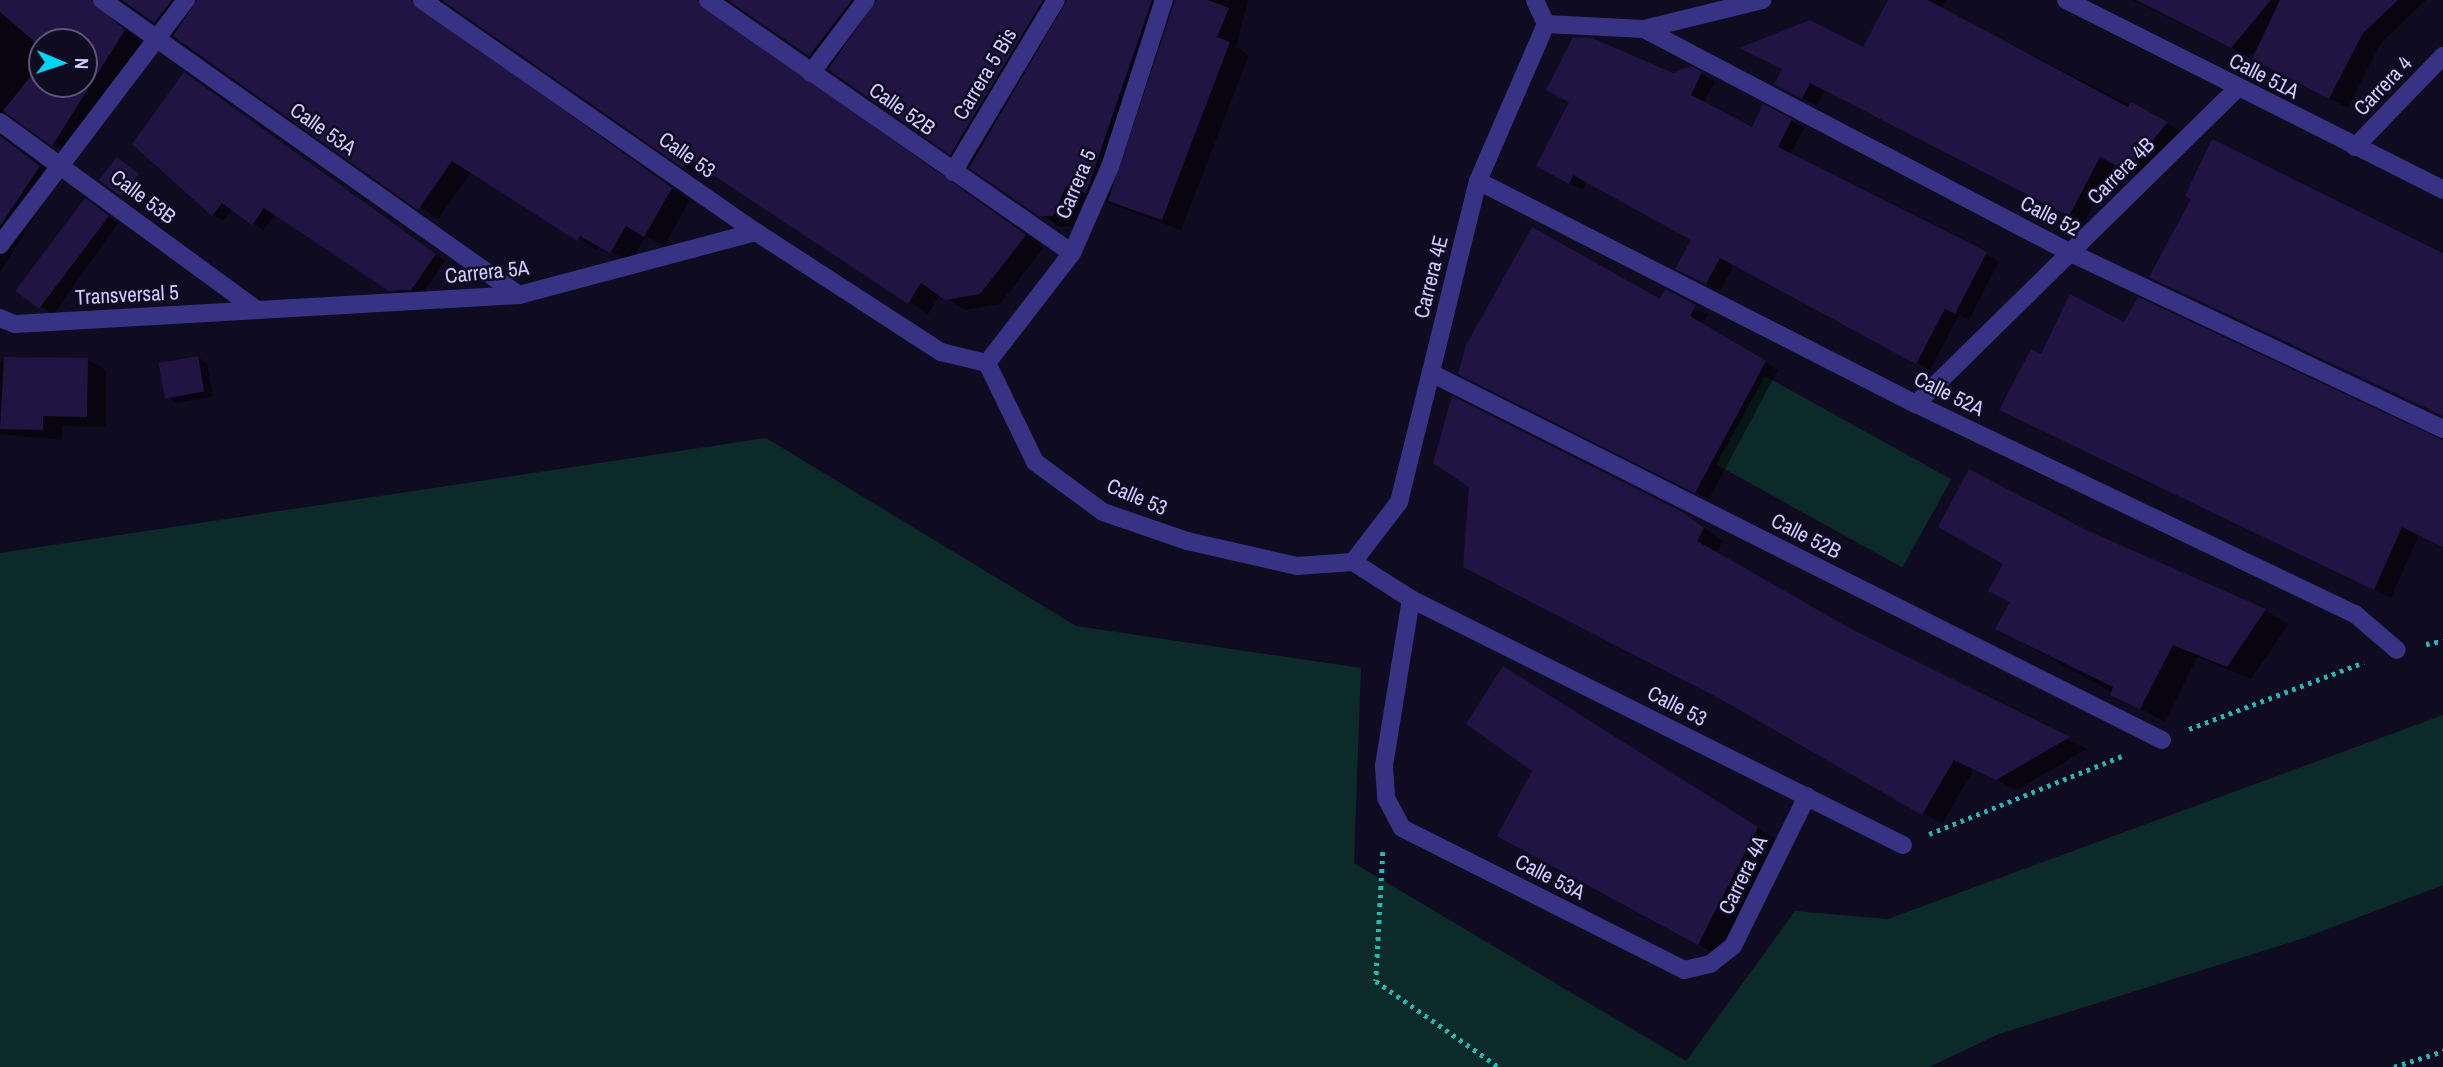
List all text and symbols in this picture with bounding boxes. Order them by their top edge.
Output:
street label: Carrera 5 Bis [948,24,1022,124]
north arrow [28,28,98,98]
street label: Calle 51A [2225,48,2303,104]
street label: Carrera 4 [2349,51,2417,121]
text: N [69,58,95,70]
street label: Calle 52B [864,77,940,141]
street label: Calle 53A [285,97,361,161]
street label: Calle 53 [654,127,720,183]
street label: Carrera 4B [2082,132,2160,210]
street label: Carrera 5 [1050,146,1102,222]
street label: Calle 53B [106,164,180,230]
street label: Calle 52 [2016,190,2084,242]
street label: Carrera 4E [1409,233,1453,321]
street label: Carrera 5A [444,255,530,289]
street label: Transversal 5 [75,280,179,310]
street label: Calle 52A [1910,366,1988,422]
street label: Calle 53 [1103,473,1171,521]
street label: Calle 52B [1767,508,1845,564]
street label: Calle 53 [1643,680,1711,732]
street label: Carrera 4A [1713,832,1773,918]
street label: Calle 53A [1511,849,1589,905]

